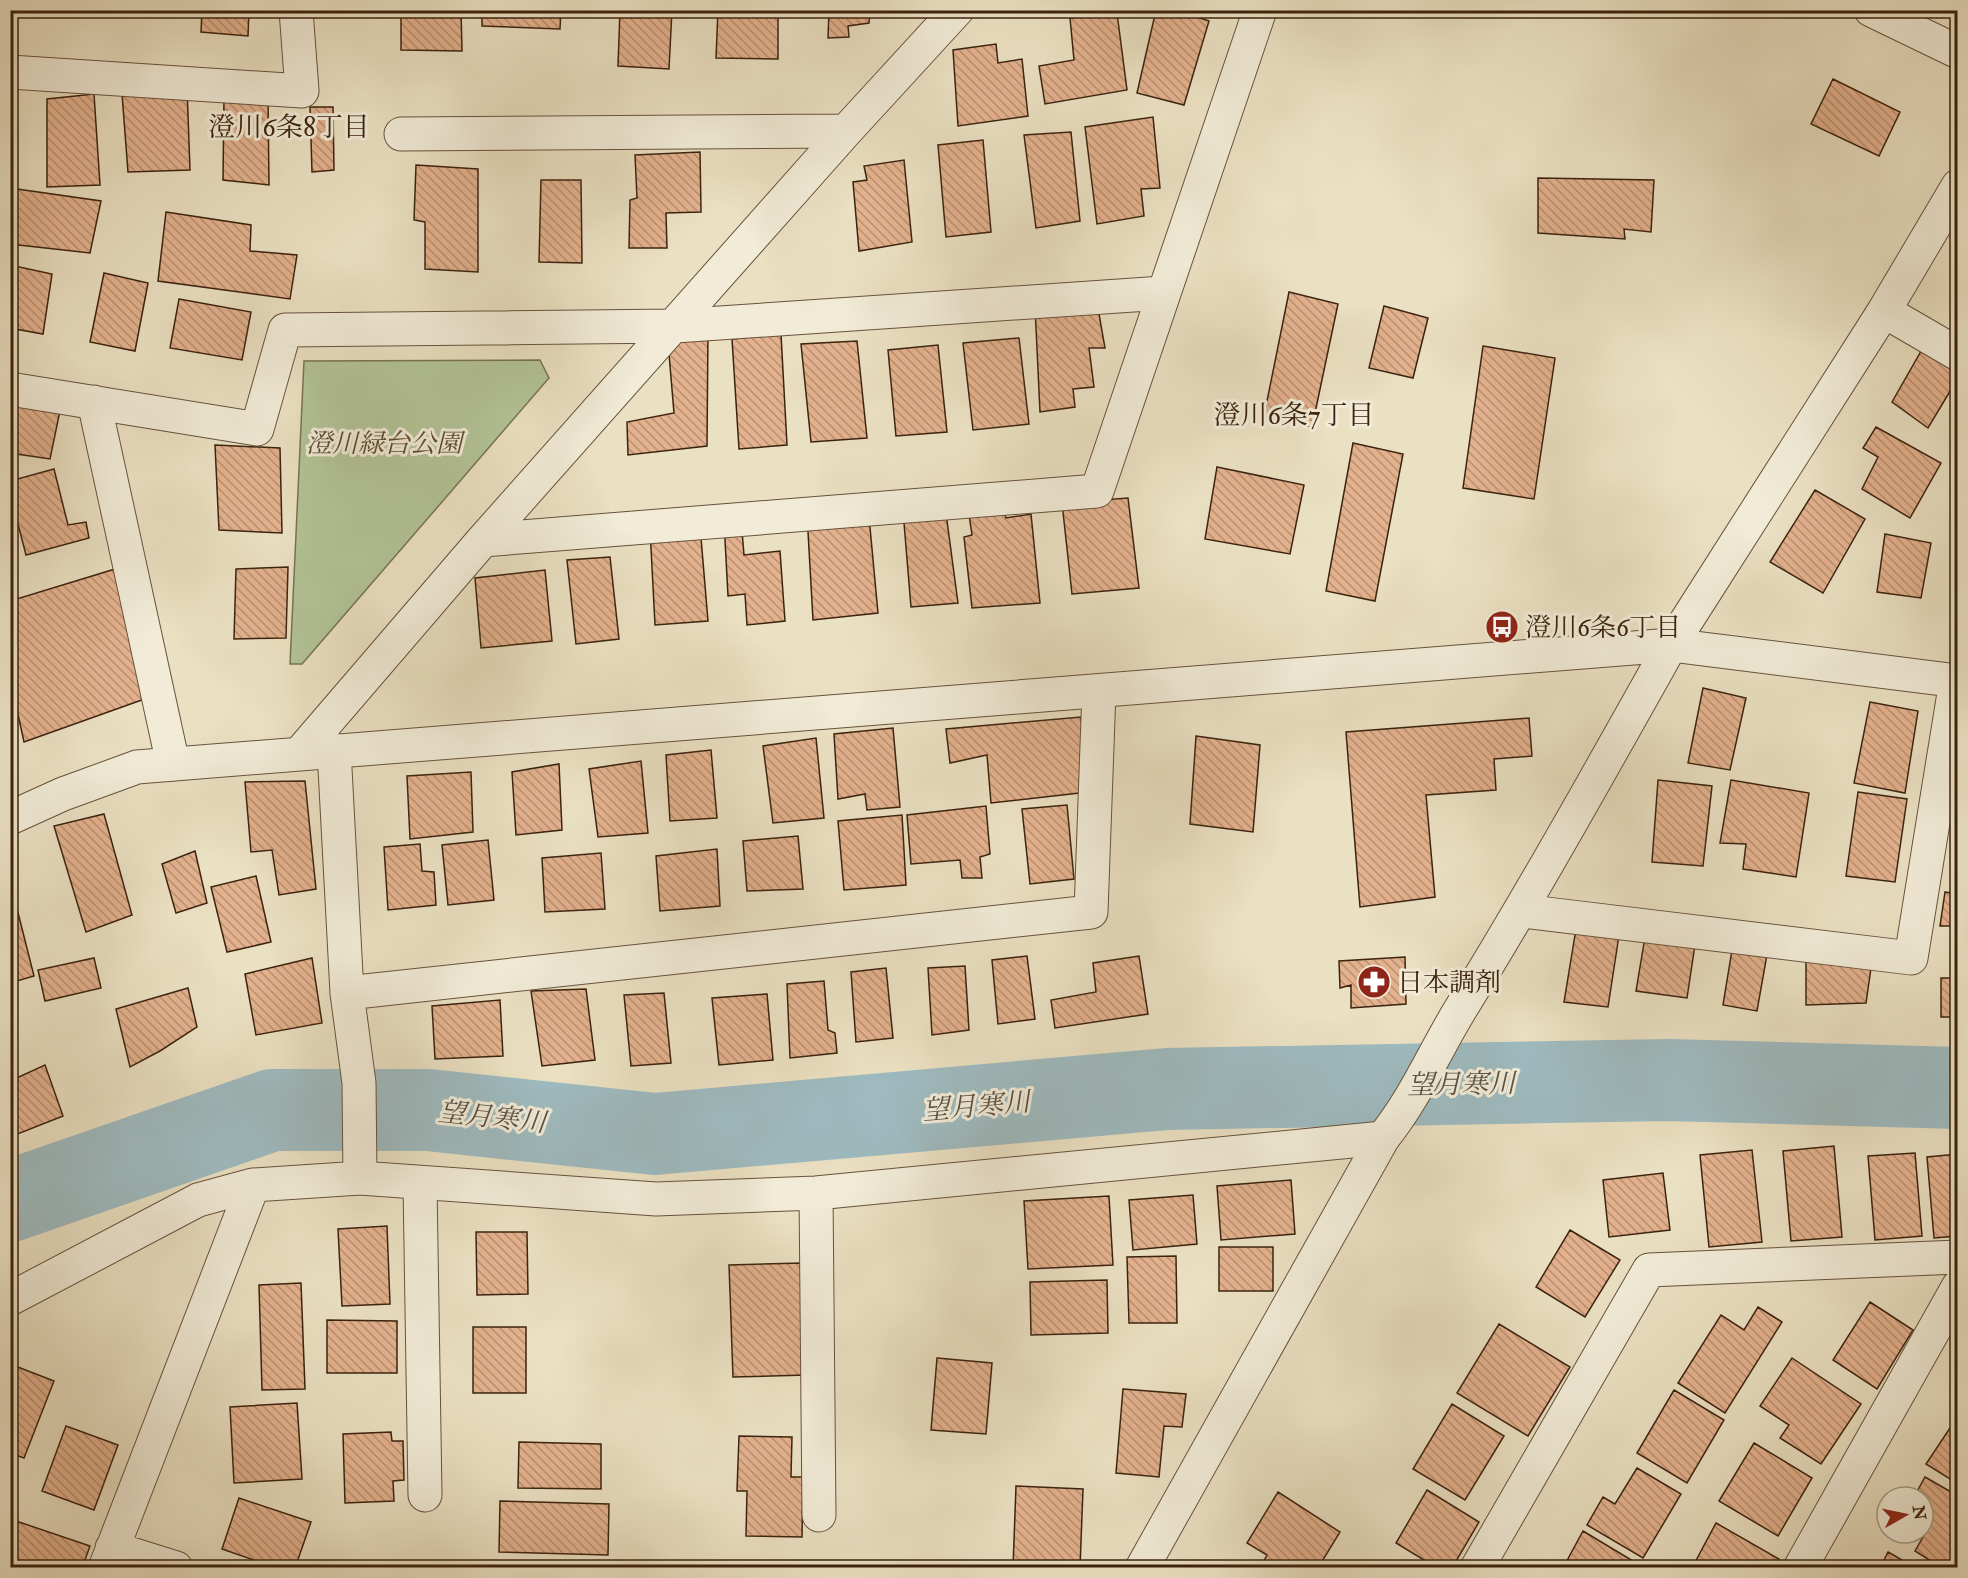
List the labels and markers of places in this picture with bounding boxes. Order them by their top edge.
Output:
bus stop icon: 澄川6条6丁目 [1484,609,1520,645]
place label: 澄川6条6丁目 [1525,612,1681,644]
pharmacy icon: 日本調剤 [1356,964,1392,1000]
place label: 日本調剤 [1397,967,1501,999]

